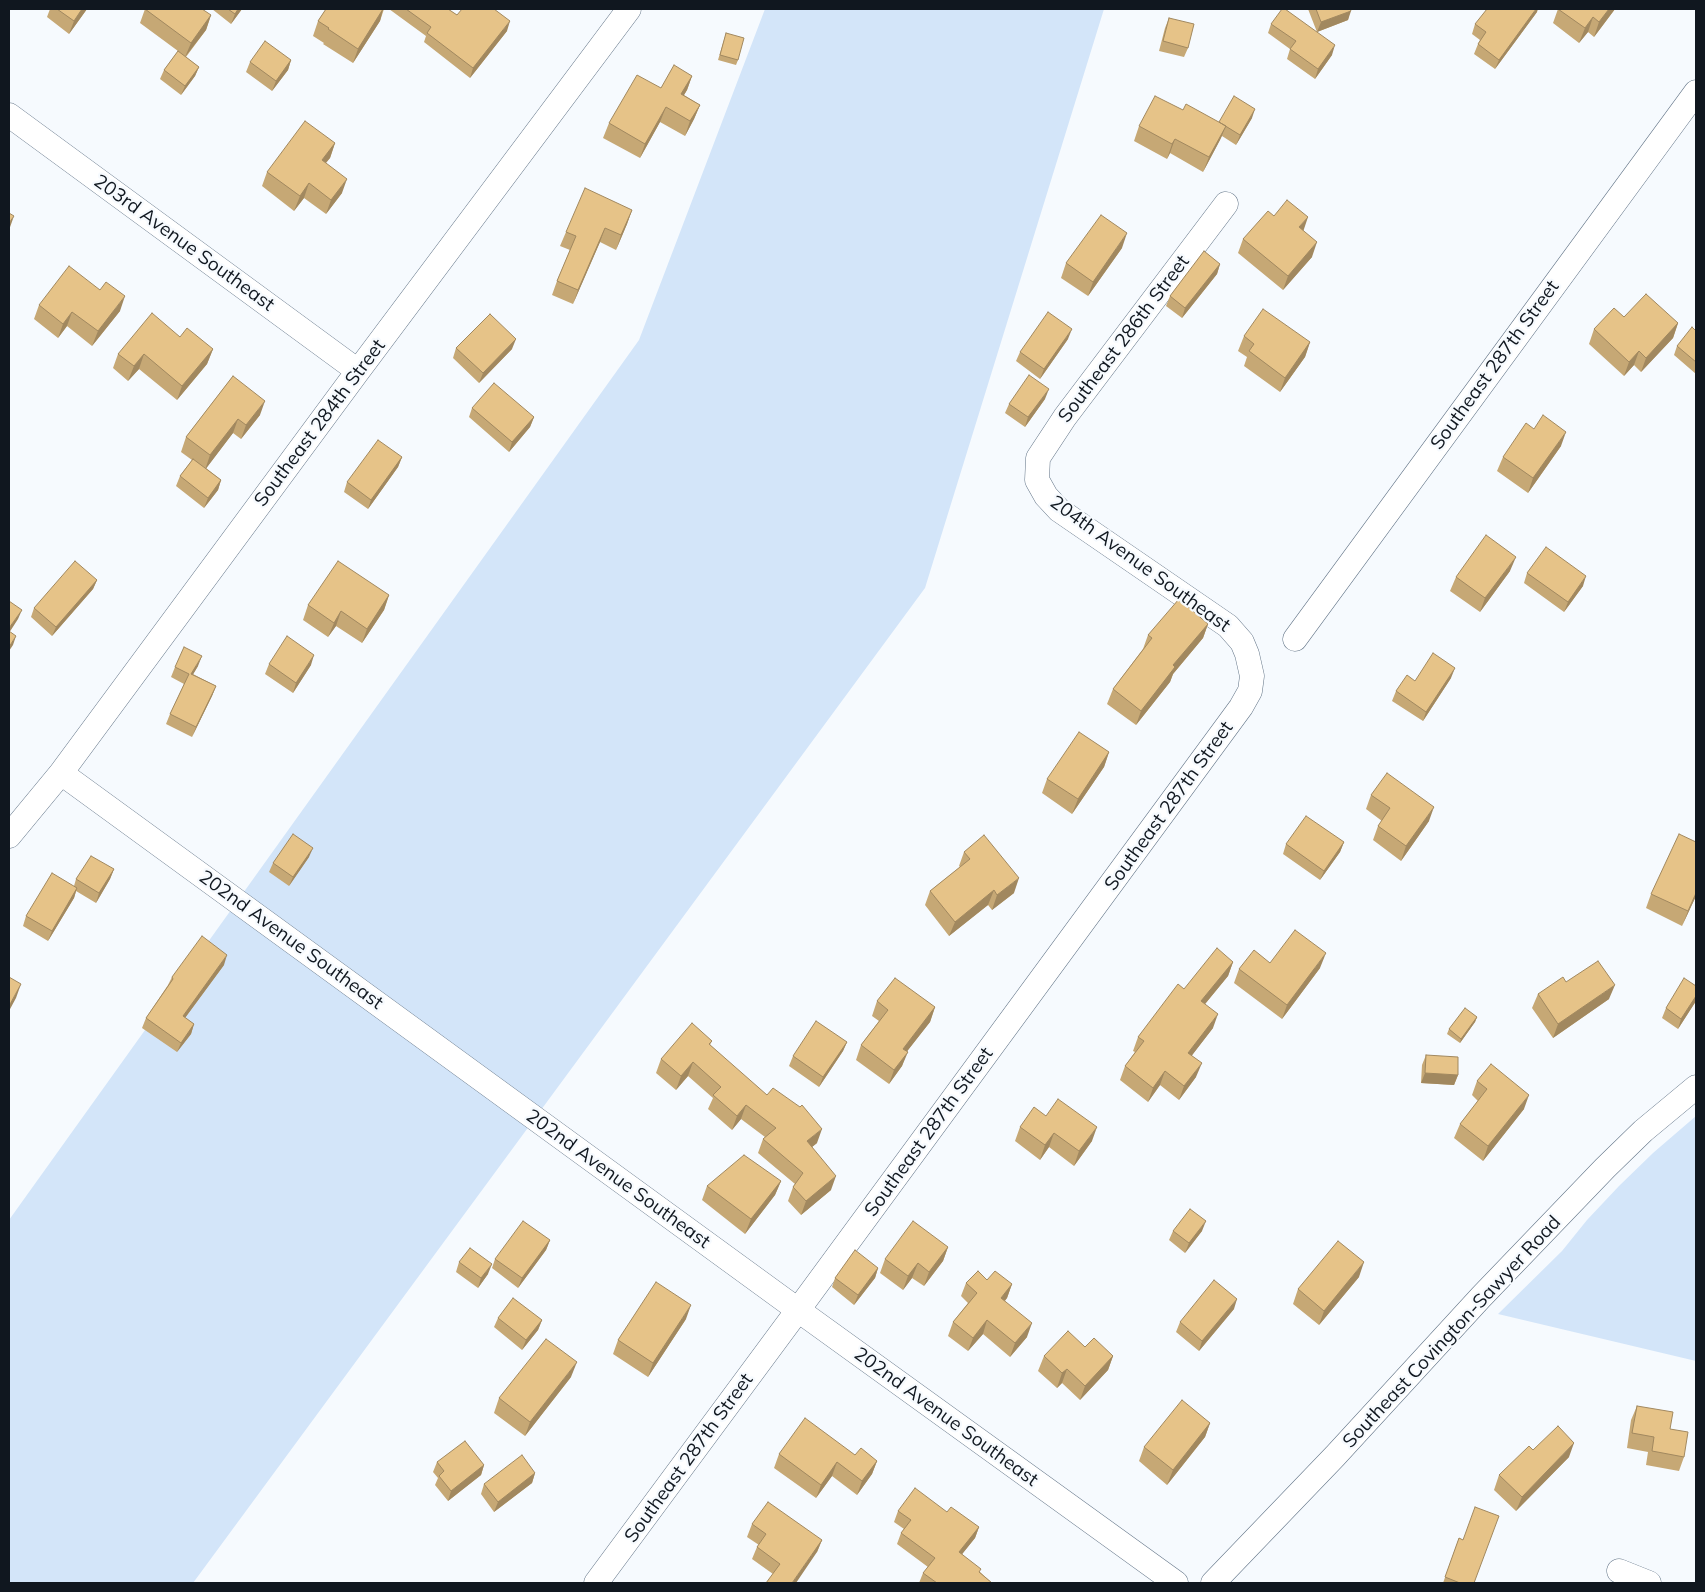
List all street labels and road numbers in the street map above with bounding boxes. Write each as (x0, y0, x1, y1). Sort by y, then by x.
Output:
street label: 203rd Avenue Southeast (89, 170, 279, 316)
street label: Southeast 286th Street (1054, 251, 1194, 427)
street label: Southeast 287th Street (1426, 276, 1564, 454)
street label: Southeast 284th Street (250, 335, 390, 511)
street label: 204th Avenue Southeast (1045, 491, 1235, 637)
street label: Southeast 287th Street (1100, 717, 1238, 895)
street label: 202nd Avenue Southeast (195, 866, 387, 1014)
street label: Southeast 287th Street (860, 1043, 998, 1221)
street label: 202nd Avenue Southeast (522, 1105, 714, 1253)
street label: Southeast Covington-Sawyer Road (1338, 1211, 1566, 1453)
street label: 202nd Avenue Southeast (850, 1343, 1042, 1491)
street label: Southeast 287th Street (620, 1369, 758, 1547)

